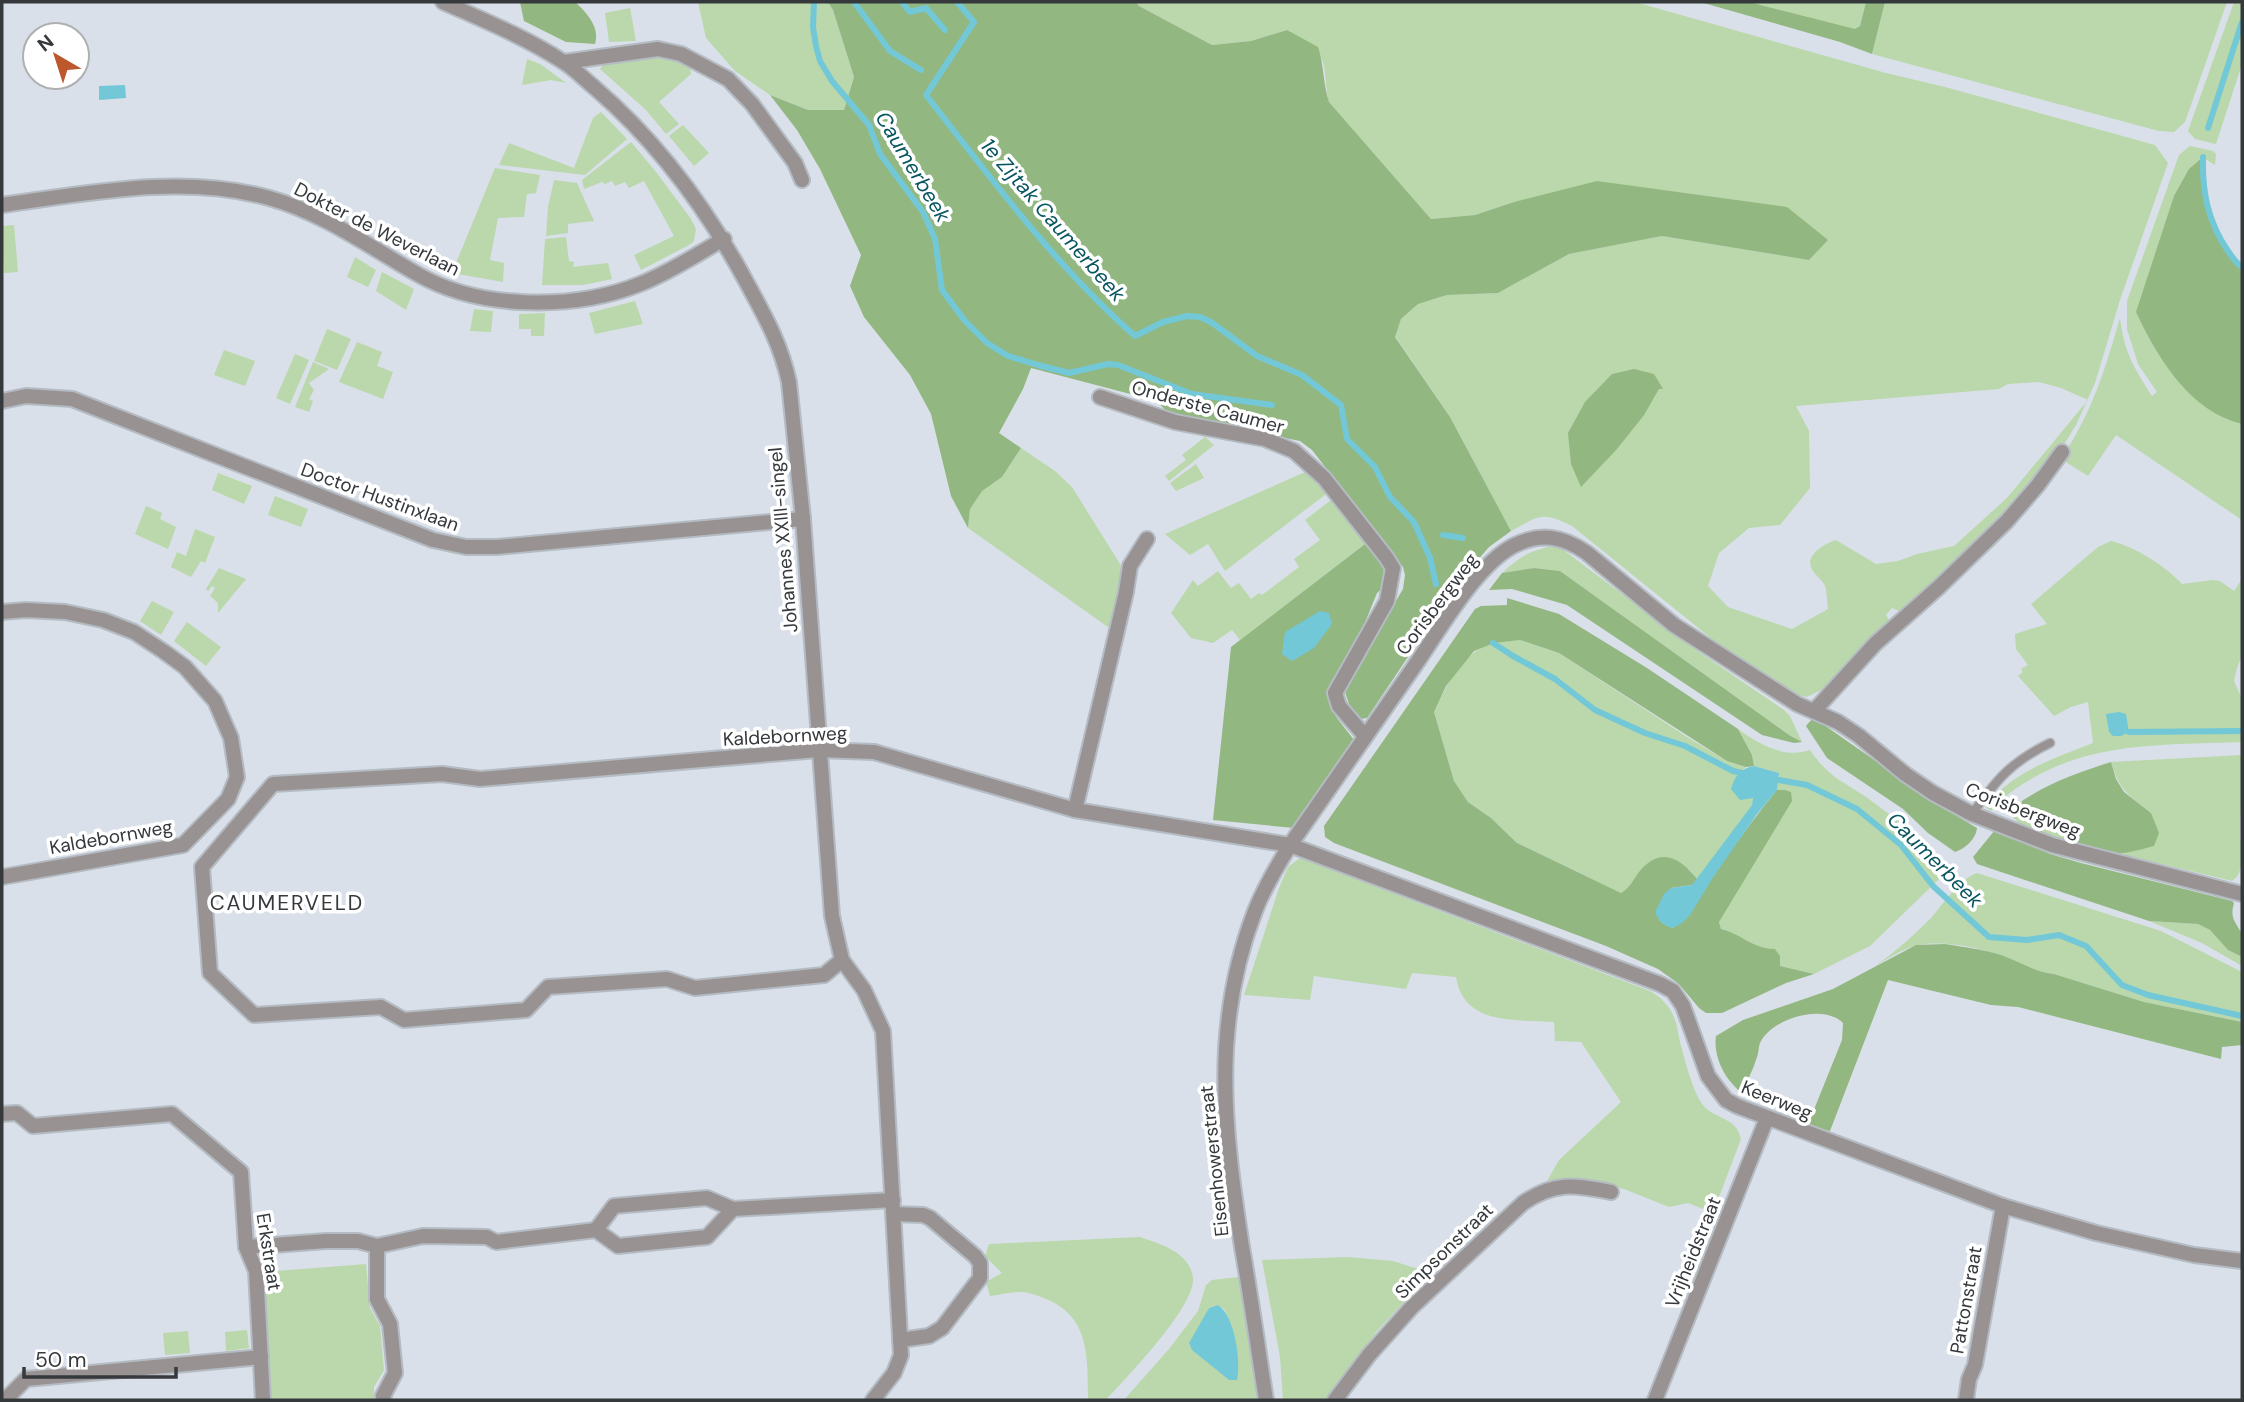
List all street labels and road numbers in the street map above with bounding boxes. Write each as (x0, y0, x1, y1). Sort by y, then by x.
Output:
street label: Dokter de Weverlaan (290, 176, 464, 282)
street label: Onderste Caumer (1129, 375, 1287, 439)
street label: Johannes XXIII-singel (762, 446, 804, 634)
street label: Doctor Hustinxlaan (297, 457, 463, 537)
street label: Corisbergweg (1390, 548, 1484, 660)
street label: Kaldebornweg (722, 720, 848, 752)
street label: Corisbergweg (1962, 777, 2085, 844)
street label: Kaldebornweg (48, 814, 175, 860)
street label: Keerweg (1738, 1074, 1817, 1126)
street label: Eisenhowerstraat (1194, 1084, 1234, 1238)
street label: Vrijheidstraat (1659, 1193, 1727, 1311)
street label: Simpsonstraat (1389, 1198, 1499, 1304)
street label: Erkstraat (251, 1211, 287, 1293)
street label: Pattonstraat (1944, 1244, 1988, 1356)

